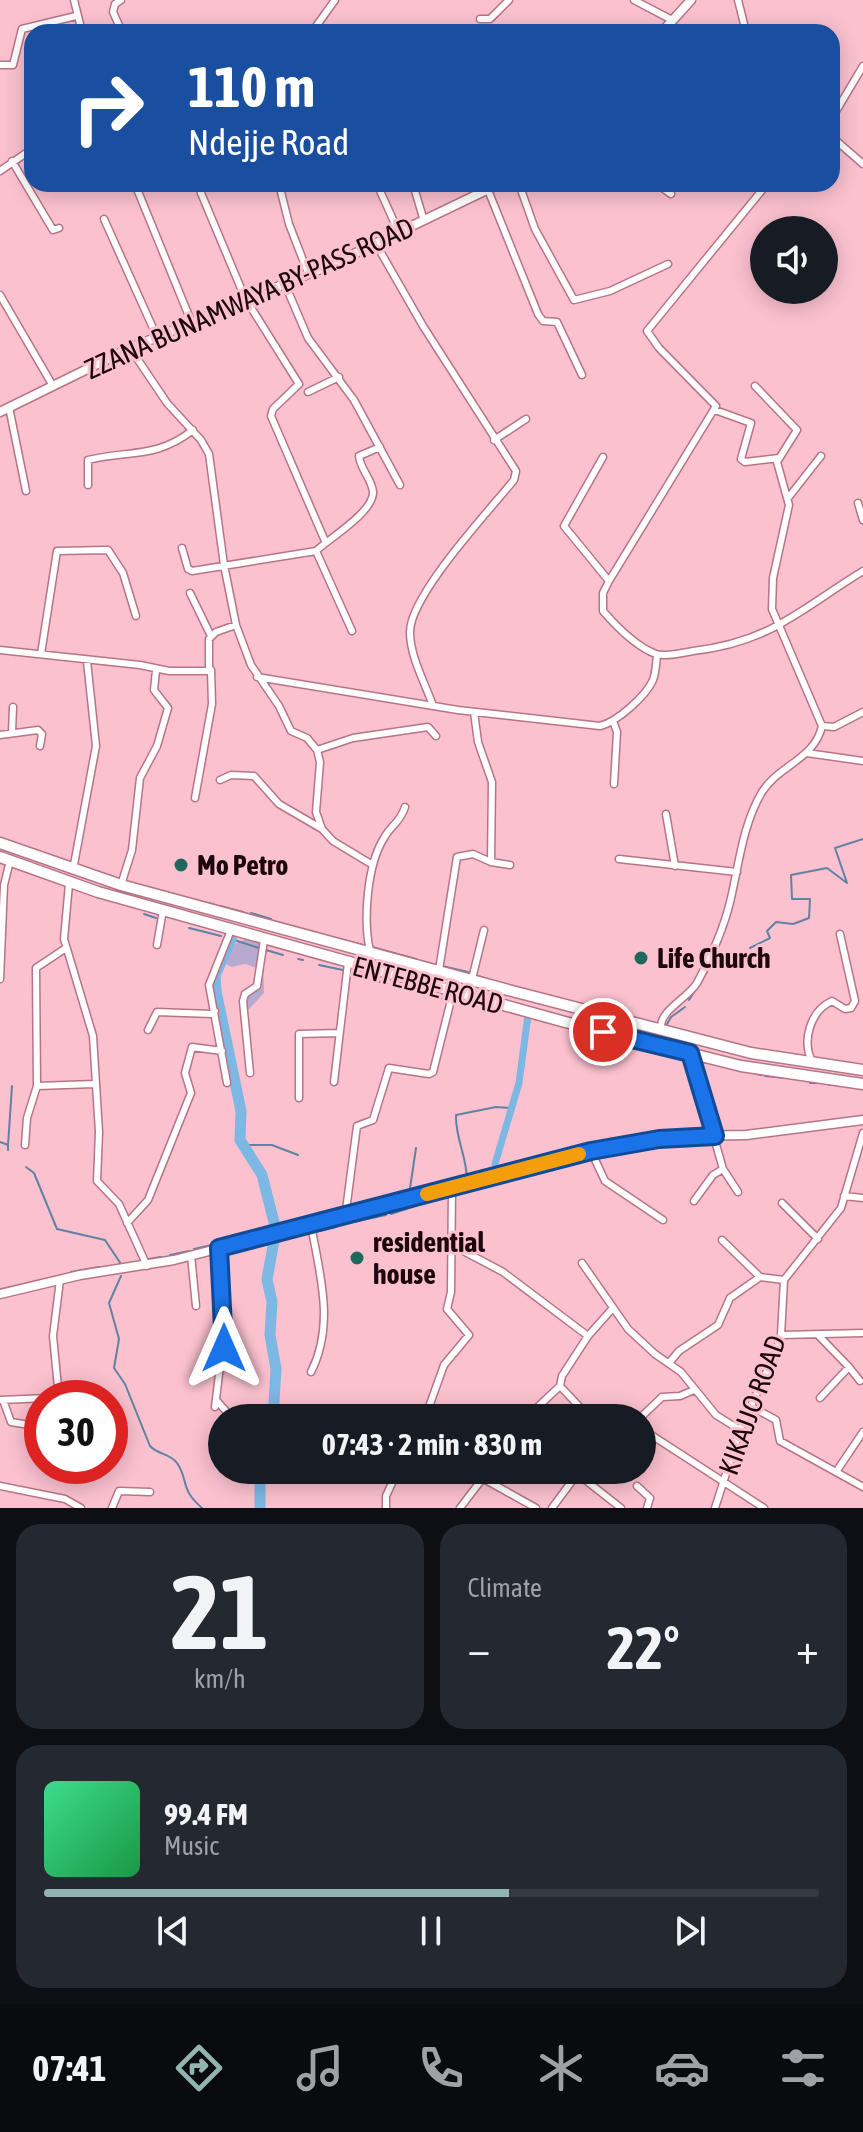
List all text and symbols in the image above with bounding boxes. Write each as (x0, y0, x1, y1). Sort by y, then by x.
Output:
text: 110 m (188, 55, 315, 119)
icon: right (56, 56, 160, 160)
text: Ndejje Road (188, 121, 349, 163)
street label: ZZANA BUNAMWAYA BY-PASS ROAD (80, 211, 418, 385)
map controls (750, 216, 838, 304)
button: sound (750, 216, 838, 304)
place label: Mo Petro (197, 849, 288, 881)
marker: Mo Petro (172, 856, 190, 874)
place label: Life Church (657, 942, 770, 974)
marker: Life Church (632, 949, 650, 967)
street label: ENTEBBE ROAD (349, 950, 507, 1020)
pin (569, 998, 637, 1066)
icon: arrive (581, 1010, 625, 1054)
place label: residential house (373, 1226, 485, 1290)
marker: residential house (348, 1249, 366, 1267)
position arrow (182, 1306, 266, 1390)
street label: KIKAJJO ROAD (712, 1331, 792, 1479)
speed limit sign: 30 (24, 1380, 128, 1484)
text: 07:43 · 2 min · 830 m (322, 1427, 542, 1461)
text: 21 (171, 1552, 269, 1671)
text: Climate (468, 1573, 542, 1603)
text: 22° (607, 1613, 680, 1682)
text: − (468, 1623, 490, 1673)
text: + (796, 1623, 819, 1673)
text: km/h (194, 1664, 246, 1694)
text: 99.4 FM (164, 1797, 248, 1831)
text: Music (164, 1831, 219, 1861)
icon: previous (151, 1909, 195, 1953)
icon: pause (409, 1909, 453, 1953)
icon: next (668, 1909, 712, 1953)
icon: directions (171, 2040, 227, 2096)
icon: music (292, 2040, 348, 2096)
icon: phone (413, 2040, 469, 2096)
icon: climate (533, 2040, 589, 2096)
icon: car (654, 2040, 710, 2096)
icon: filters (775, 2040, 831, 2096)
text: 07:41 (32, 2047, 106, 2089)

